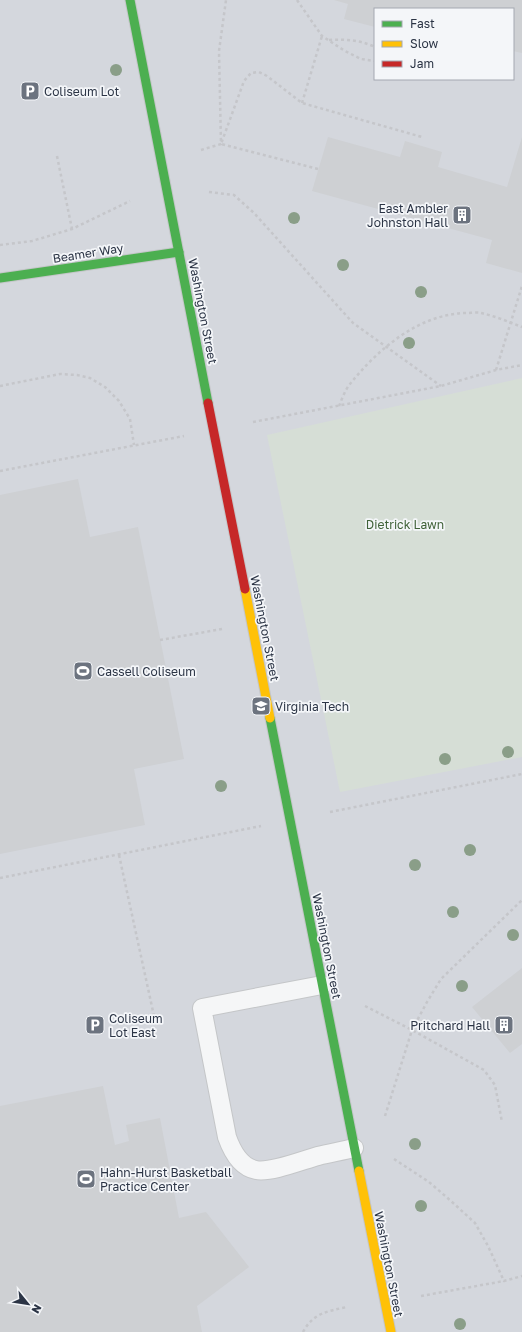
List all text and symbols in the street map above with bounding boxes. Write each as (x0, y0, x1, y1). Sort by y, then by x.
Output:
legend (374, 8, 514, 80)
text: Fast (410, 16, 435, 31)
text: Slow (410, 36, 438, 51)
text: Jam (410, 56, 434, 71)
parking icon: Coliseum Lot (19, 80, 41, 102)
place label: Coliseum Lot (44, 84, 120, 99)
place label: East Ambler Johnston Hall (367, 201, 448, 230)
building icon: East Ambler Johnston Hall (451, 204, 473, 226)
street label: Beamer Way (52, 240, 125, 266)
street label: Washington Street (185, 257, 221, 365)
park label: Dietrick Lawn (366, 517, 444, 532)
street label: Washington Street (247, 574, 283, 682)
sports icon: Cassell Coliseum (72, 660, 94, 682)
place label: Cassell Coliseum (97, 664, 196, 679)
school or university icon: Virginia Tech (250, 695, 272, 717)
place label: Virginia Tech (275, 699, 349, 714)
street label: Washington Street (309, 892, 345, 1000)
place label: Coliseum Lot East (109, 1011, 163, 1040)
parking icon: Coliseum Lot East (84, 1014, 106, 1036)
building icon: Pritchard Hall (493, 1014, 515, 1036)
place label: Pritchard Hall (410, 1018, 490, 1033)
place label: Hahn-Hurst Basketball Practice Center (100, 1165, 232, 1194)
sports icon: Hahn-Hurst Basketball Practice Center (75, 1168, 97, 1190)
street label: Washington Street (371, 1210, 407, 1318)
north arrow (8, 1284, 48, 1324)
text: N (29, 1302, 45, 1316)

